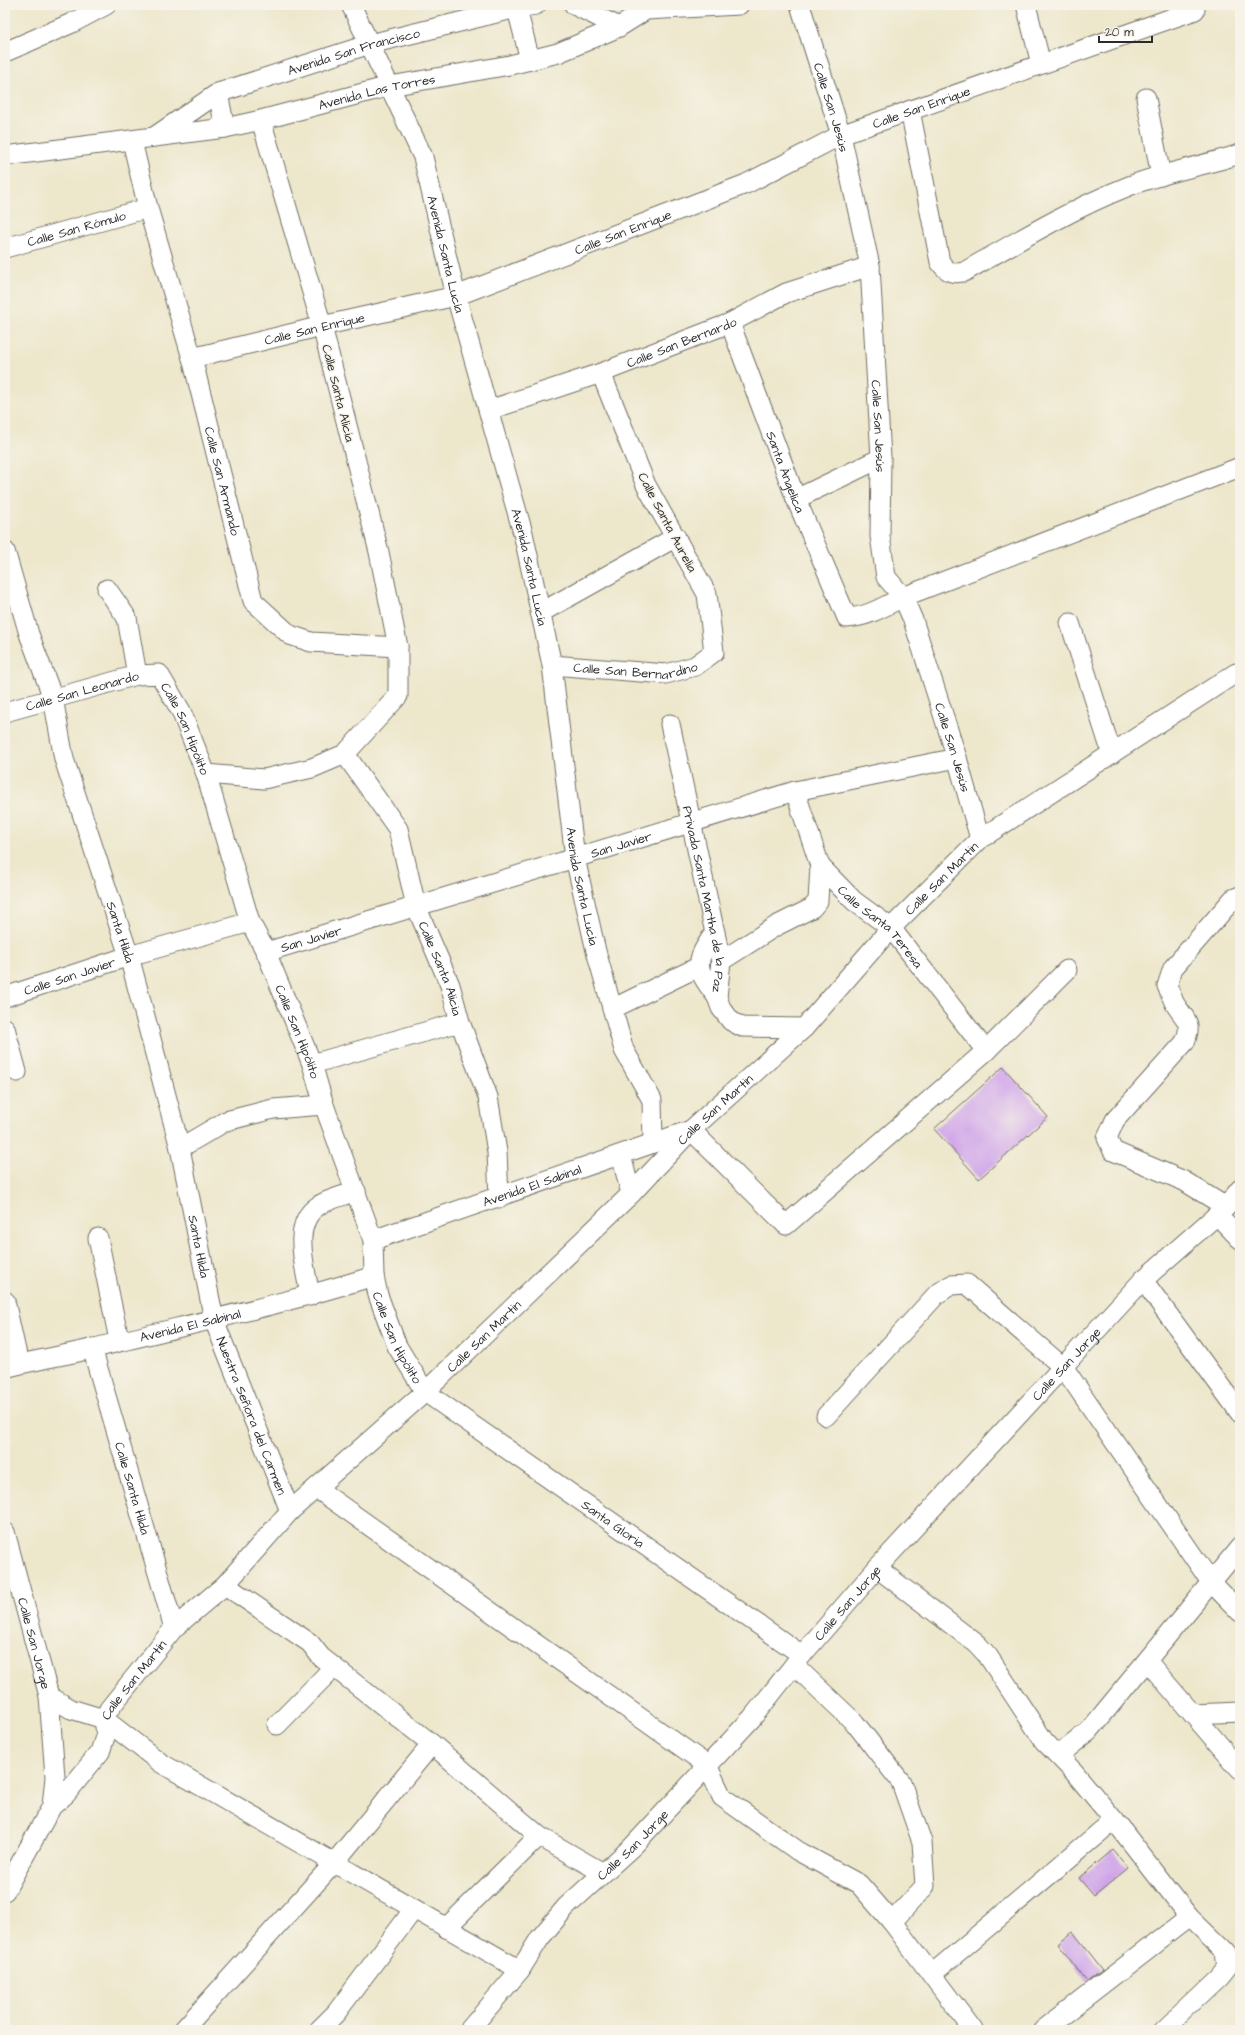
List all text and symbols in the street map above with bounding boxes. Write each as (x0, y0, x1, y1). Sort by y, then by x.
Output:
scale bar (1099, 18, 1152, 44)
street label: Avenida San Francisco (285, 24, 423, 80)
text: 20 m (1105, 24, 1134, 41)
street label: Calle San Jesús (809, 61, 853, 154)
street label: Avenida Las Torres (316, 70, 437, 115)
street label: Calle San Enrique (870, 82, 973, 133)
street label: Avenida Santa Lucía (422, 194, 468, 315)
street label: Calle San Rómulo (25, 206, 129, 251)
street label: Calle San Enrique (572, 206, 674, 259)
street label: Calle San Enrique (263, 309, 367, 350)
street label: Calle San Bernardo (624, 313, 741, 372)
street label: Calle Santa Alicia (317, 343, 359, 444)
street label: Calle San Jesús (867, 380, 889, 473)
street label: Calle San Armando (200, 425, 244, 538)
street label: Santa Ángelica (761, 429, 809, 516)
street label: Calle Santa Aurelia (633, 469, 701, 576)
street label: Avenida Santa Lucía (506, 506, 551, 628)
street label: Calle San Bernardino (573, 658, 700, 684)
street label: Calle San Leonardo (24, 667, 142, 716)
street label: Calle San Hipólito (156, 679, 214, 778)
street label: Calle San Jesús (930, 701, 974, 795)
street label: Privada Santa Martha de la Paz (678, 804, 729, 994)
street label: Avenida Santa Lucía (561, 826, 603, 948)
street label: San Javier (588, 827, 654, 863)
street label: Calle San Martin (901, 838, 983, 919)
street label: Calle Santa Teresa (833, 881, 927, 972)
street label: Santa Hilda (102, 899, 139, 965)
street label: Calle Santa Alicia (414, 919, 466, 1018)
street label: San Javier (278, 921, 344, 957)
street label: Calle San Javier (22, 953, 118, 1000)
street label: Calle San Hipólito (270, 982, 324, 1081)
street label: Calle San Martin (674, 1070, 758, 1149)
street label: Avenida El Sabinal (480, 1161, 584, 1211)
street label: Santa Hilda (183, 1213, 214, 1280)
street label: Calle San Hipólito (368, 1289, 426, 1388)
street label: Calle San Martin (443, 1296, 526, 1377)
street label: Avenida El Sabinal (138, 1305, 243, 1347)
street label: Calle San Jorge (1028, 1324, 1105, 1405)
street label: Nuestra Señora del Carmen (212, 1334, 291, 1498)
street label: Calle Santa Hilda (110, 1440, 154, 1537)
street label: Santa Gloria (578, 1496, 648, 1553)
street label: Calle San Jorge (810, 1562, 885, 1645)
street label: Calle San Jorge (13, 1596, 55, 1691)
street label: Calle San Martín (97, 1636, 171, 1723)
street label: Calle San Jorge (593, 1806, 673, 1885)

